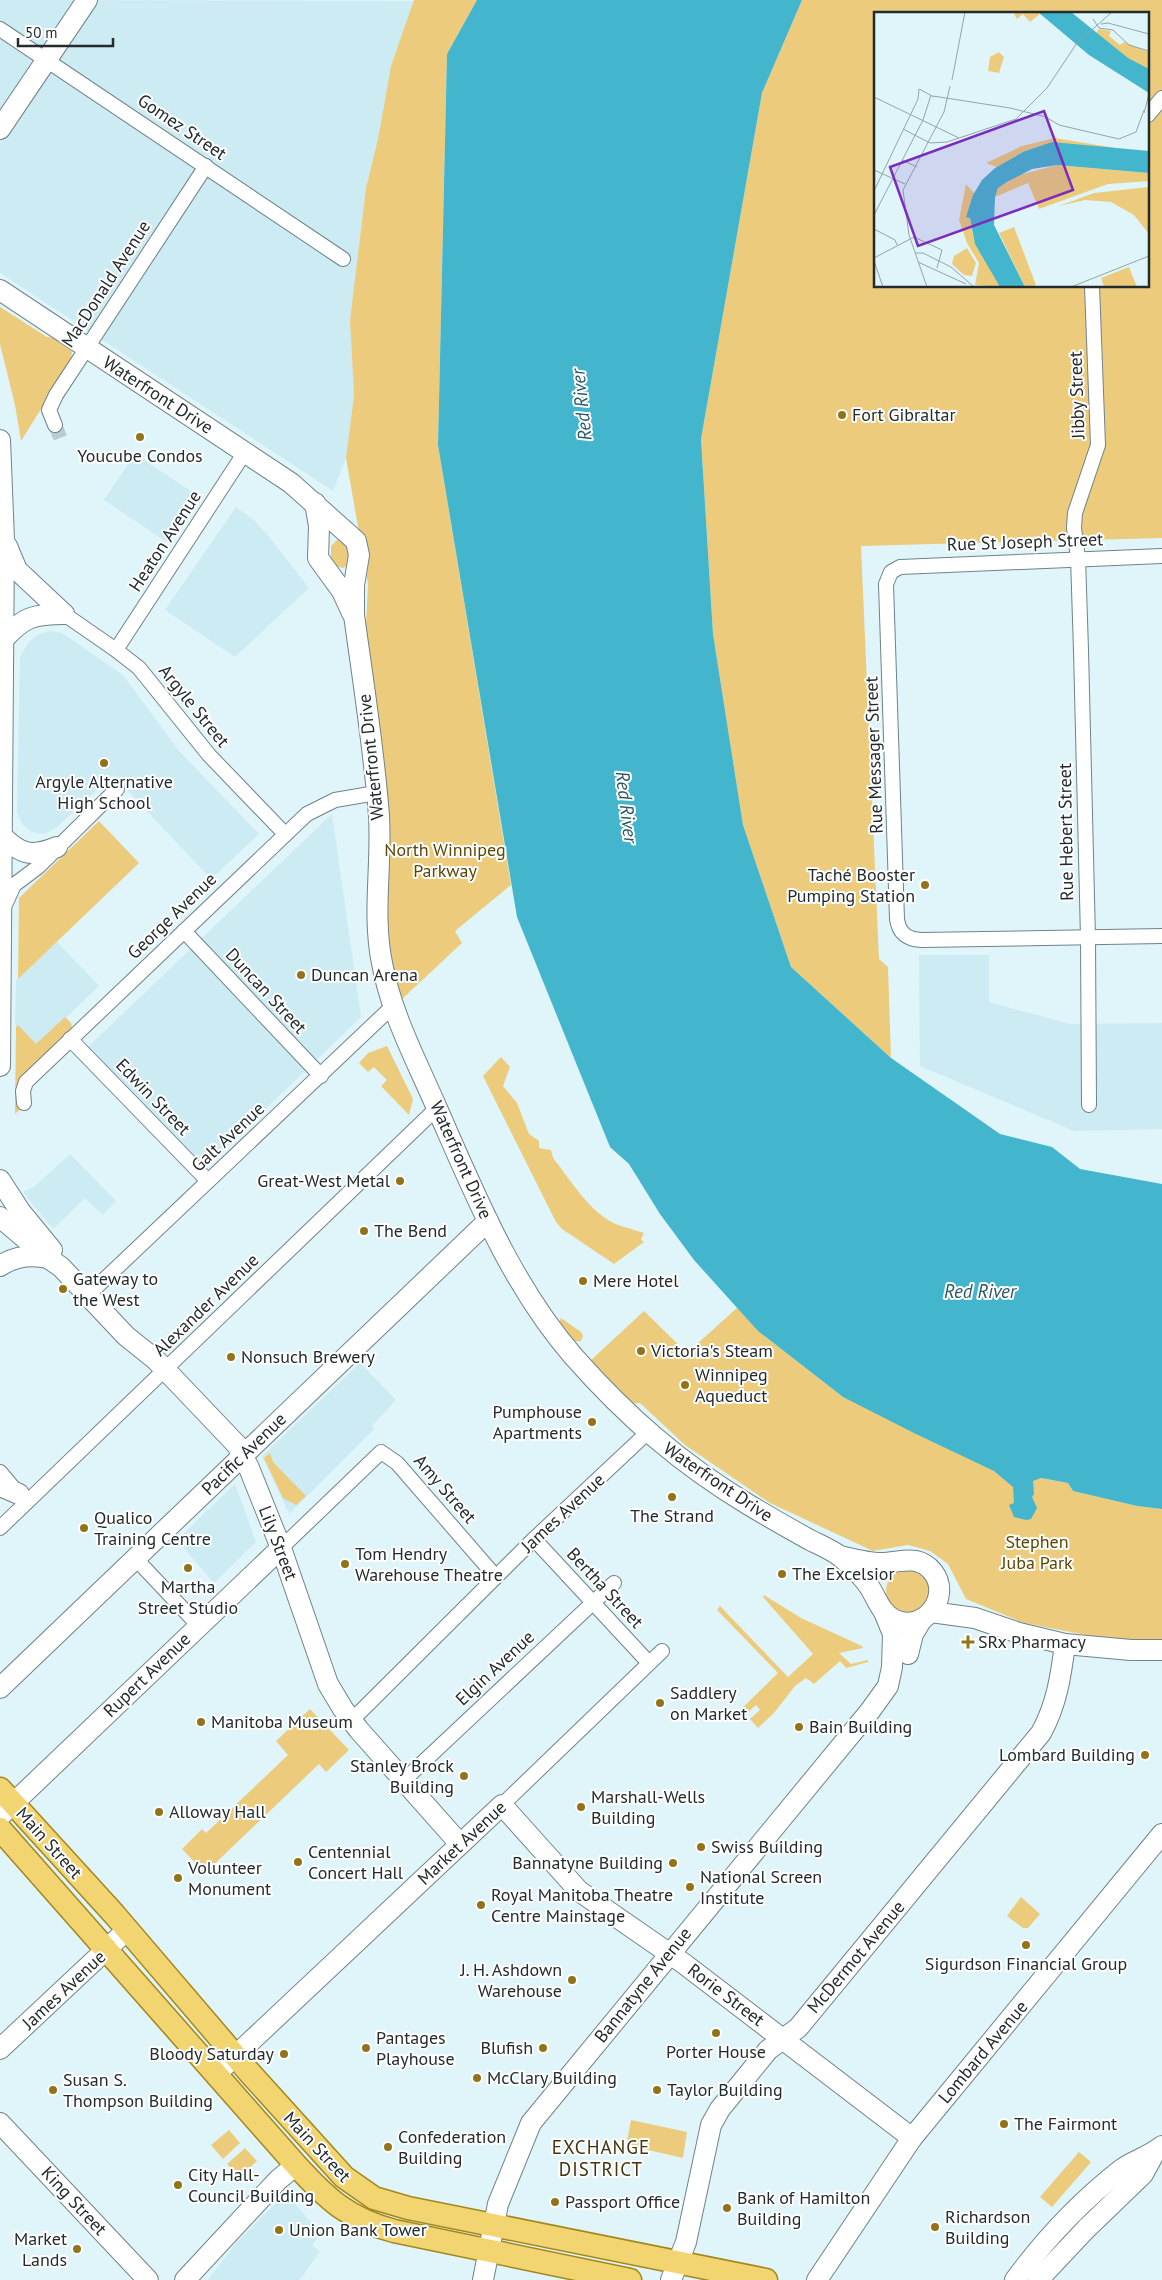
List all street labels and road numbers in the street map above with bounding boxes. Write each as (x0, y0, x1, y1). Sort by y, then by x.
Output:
street label: Gomez Street (133, 88, 231, 165)
street label: MacDonald Avenue (56, 216, 155, 352)
street label: Waterfront Drive (99, 350, 218, 439)
street label: Jibby Street (1063, 351, 1090, 440)
street label: Heaton Avenue (123, 486, 206, 596)
street label: Rue St Joseph Street (946, 527, 1104, 556)
street label: Argyle Street (154, 660, 235, 752)
street label: Rue Messager Street (859, 676, 888, 834)
street label: Waterfront Drive (352, 693, 389, 821)
street label: Rue Hebert Street (1053, 763, 1078, 901)
street label: George Avenue (122, 867, 221, 964)
street label: Duncan Street (221, 943, 312, 1038)
street label: Edwin Street (111, 1053, 196, 1140)
street label: Galt Avenue (186, 1097, 269, 1176)
street label: Waterfront Drive (425, 1097, 498, 1222)
street label: Alexander Avenue (148, 1248, 263, 1361)
street label: Pacific Avenue (196, 1407, 291, 1500)
street label: Waterfront Drive (659, 1437, 777, 1527)
street label: Amy Street (409, 1450, 482, 1528)
street label: James Avenue (515, 1468, 609, 1558)
street label: Lily Street (254, 1502, 303, 1583)
street label: Bertha Street (562, 1543, 649, 1633)
street label: Elgin Avenue (450, 1625, 539, 1710)
street label: Rupert Avenue (98, 1627, 195, 1722)
street label: Market Avenue (412, 1796, 511, 1890)
street label: Main Street (11, 1802, 88, 1883)
street label: McDermot Avenue (802, 1896, 909, 2018)
street label: Bannatyne Avenue (589, 1922, 696, 2047)
street label: James Avenue (16, 1945, 110, 2035)
street label: Rorie Street (683, 1958, 769, 2031)
street label: Lombard Avenue (933, 1995, 1032, 2108)
street label: Main Street (279, 2106, 356, 2187)
street label: King Street (37, 2161, 112, 2240)

